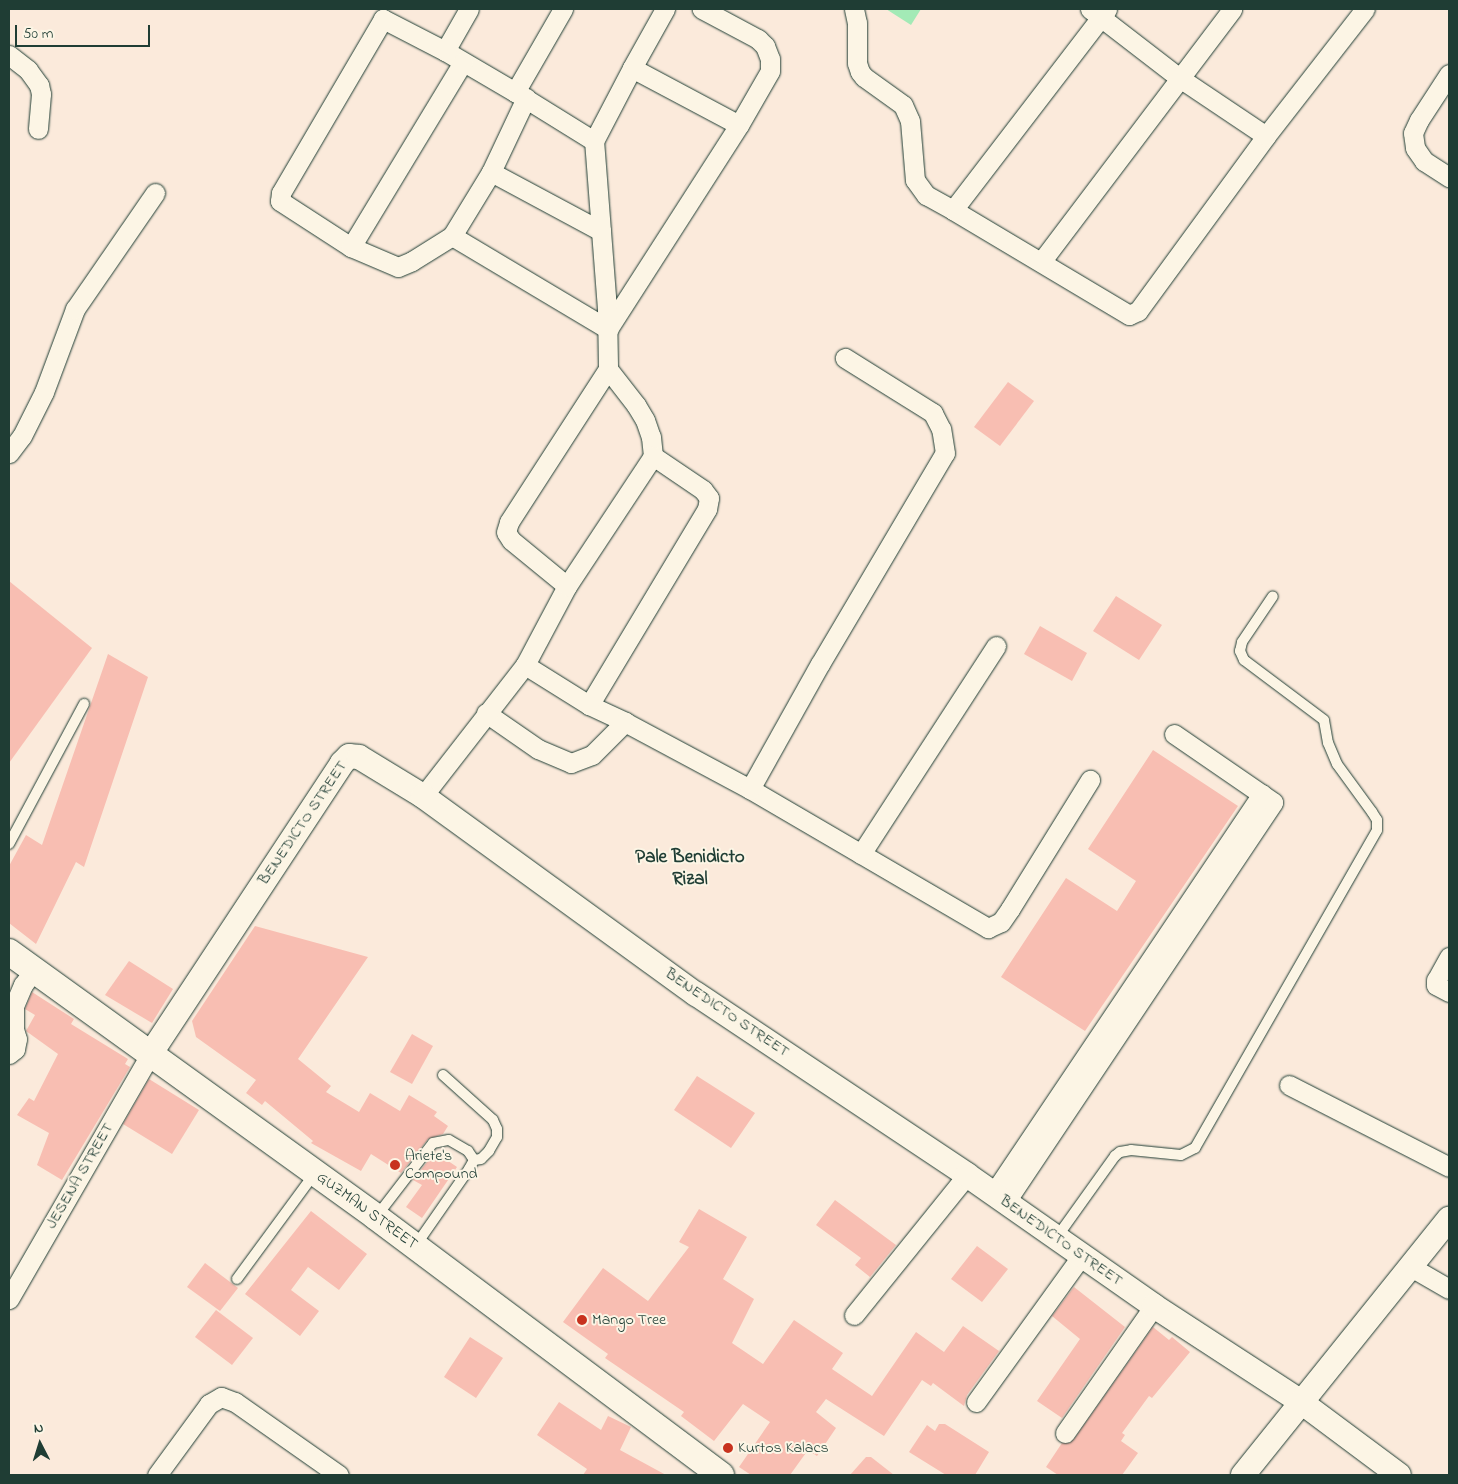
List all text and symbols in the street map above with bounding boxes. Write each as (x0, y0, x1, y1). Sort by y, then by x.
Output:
scale bar (18, 15, 152, 47)
text: 50 m (23, 23, 53, 45)
street label: BENEDICTO STREET (254, 757, 352, 889)
district label: Pale Benidicto Rizal (635, 847, 745, 891)
street label: BENEDICTO STREET (661, 964, 793, 1062)
street label: JESENA STREET (42, 1120, 118, 1232)
place label: Ariete's Compound (405, 1146, 478, 1184)
marker: Ariete's Compound (389, 1159, 401, 1171)
street label: GUZMAN STREET (313, 1168, 421, 1254)
street label: BENEDICTO STREET (996, 1191, 1126, 1291)
place label: Mango Tree (592, 1310, 666, 1330)
marker: Mango Tree (576, 1314, 588, 1326)
text: N (33, 1418, 44, 1439)
north arrow (15, 1419, 65, 1469)
place label: Kurtos Kalacs (738, 1438, 829, 1458)
marker: Kurtos Kalacs (722, 1442, 734, 1454)

